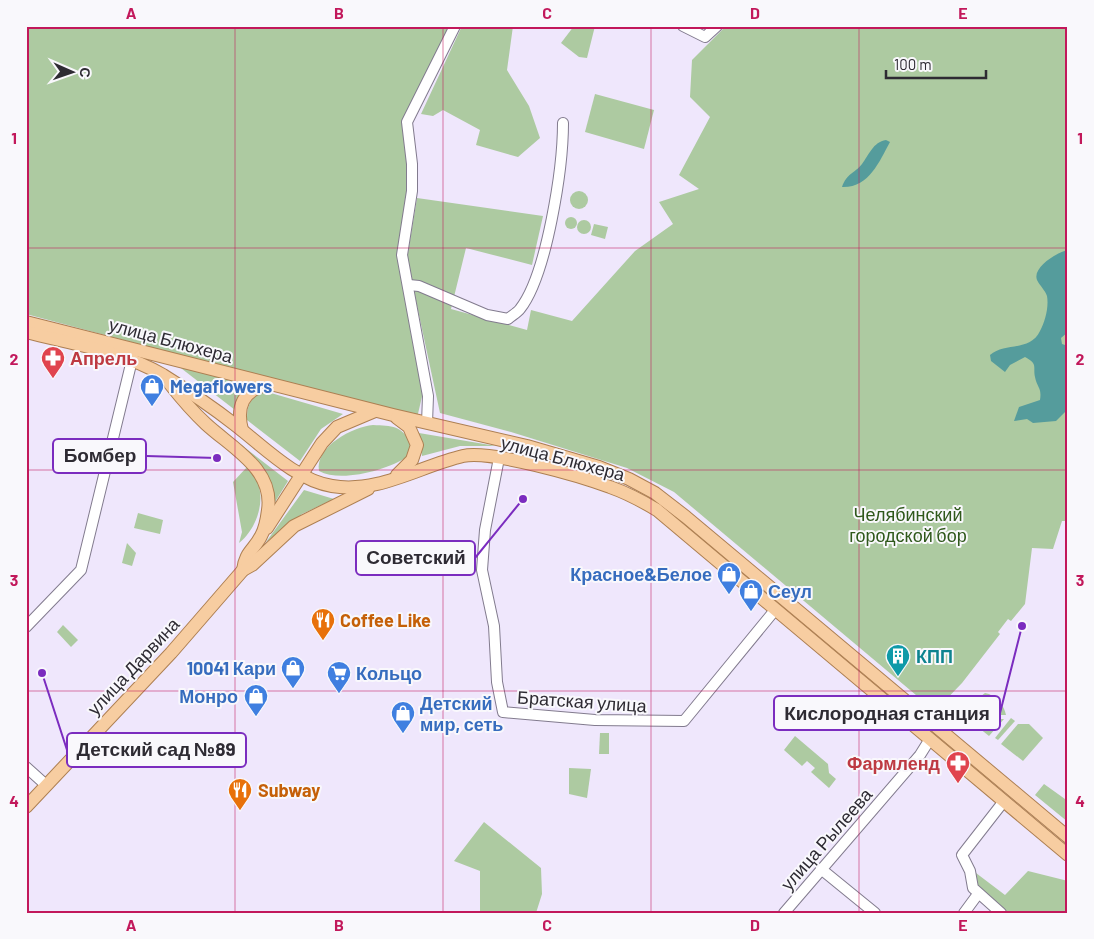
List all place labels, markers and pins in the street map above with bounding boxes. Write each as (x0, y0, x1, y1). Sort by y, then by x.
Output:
pharmacy icon: Апрель (40, 345, 66, 379)
place label: Апрель (70, 347, 137, 369)
shop icon: Megaflowers (139, 373, 165, 407)
place label: Megaflowers (170, 375, 272, 397)
callout: Бомбер (53, 439, 146, 473)
callout: Советский (356, 541, 475, 575)
shop icon: Красное&Белое (716, 561, 742, 595)
place label: Красное&Белое (570, 563, 712, 585)
shop icon: Сеул (738, 578, 764, 612)
place label: Сеул (768, 580, 812, 602)
restaurant icon: Coffee Like (310, 607, 336, 641)
place label: Coffee Like (340, 609, 431, 631)
building icon: КПП (885, 643, 911, 677)
place label: КПП (916, 645, 953, 667)
shop icon: 10041 Кари (280, 655, 306, 689)
place label: 10041 Кари (187, 657, 276, 679)
supermarket icon: Кольцо (326, 660, 352, 694)
place label: Кольцо (356, 662, 422, 684)
shop icon: Монро (243, 683, 269, 717)
place label: Монро (179, 685, 238, 707)
place label: Детский мир, сеть (420, 692, 503, 735)
callout: Кислородная станция (774, 696, 1000, 730)
shop icon: Детский мир, сеть (390, 700, 416, 734)
callout: Детский сад №89 (67, 733, 246, 767)
pharmacy icon: Фармленд (945, 750, 971, 784)
place label: Фармленд (847, 752, 941, 774)
restaurant icon: Subway (227, 777, 253, 811)
place label: Subway (258, 779, 320, 801)

